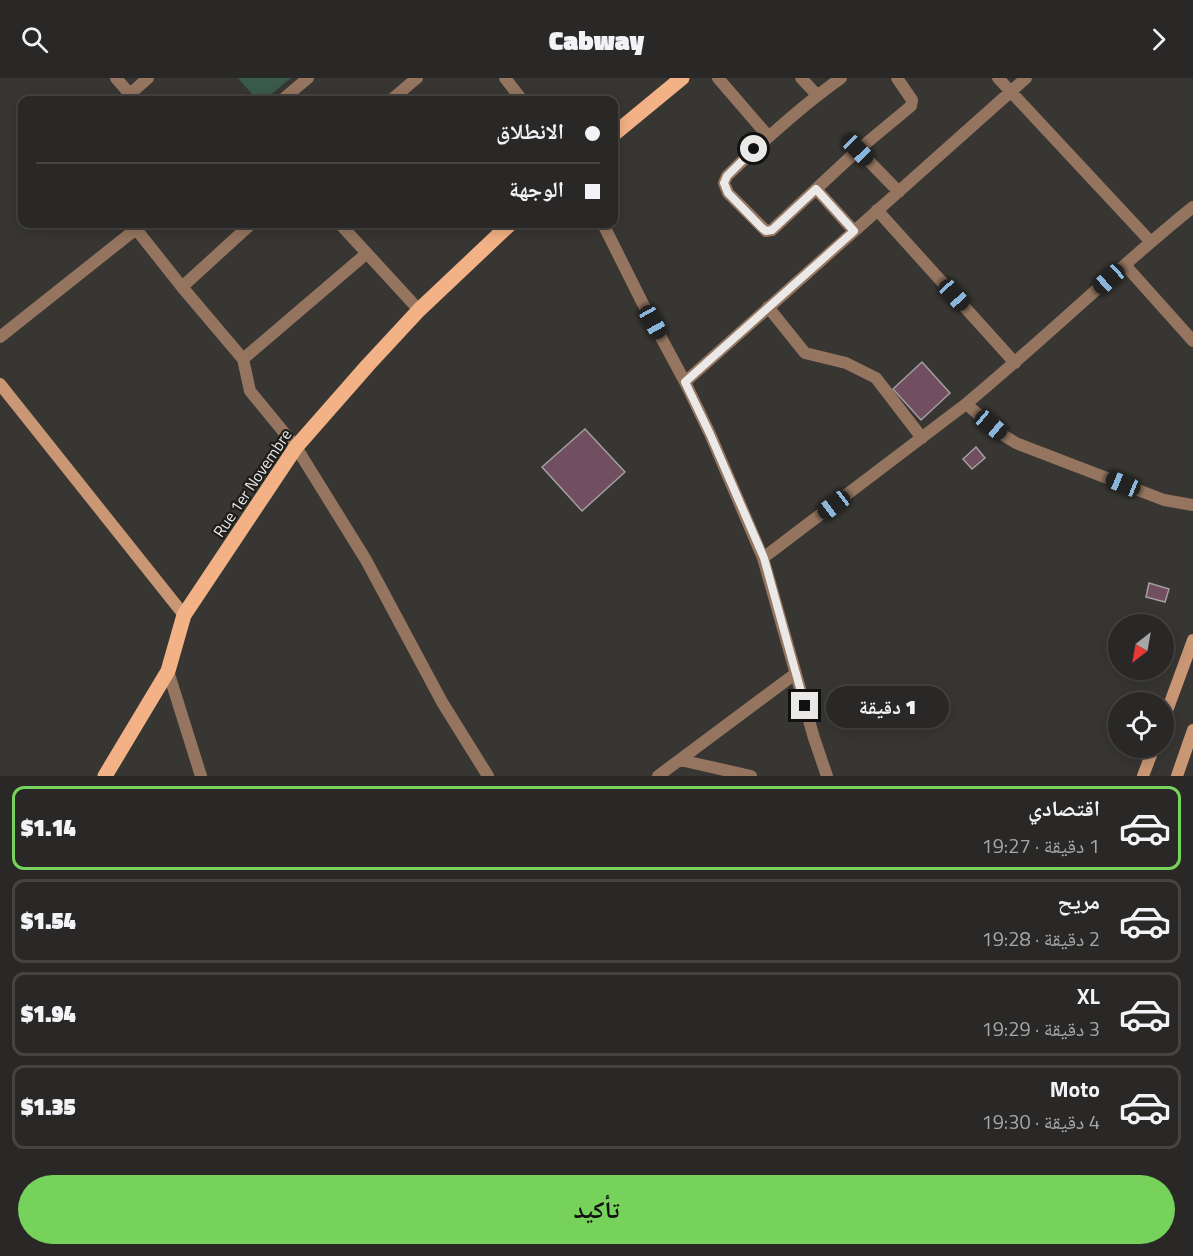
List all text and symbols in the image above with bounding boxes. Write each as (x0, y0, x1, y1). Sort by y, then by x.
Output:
text: Cabway (549, 19, 644, 60)
icon: search (18, 23, 51, 56)
icon: forward (1142, 23, 1175, 56)
text: الانطلاق (496, 114, 564, 148)
car (839, 131, 877, 169)
route start (740, 135, 767, 162)
text: الوجهة (509, 172, 564, 206)
car (1090, 260, 1128, 298)
car (935, 276, 973, 314)
car (636, 302, 670, 342)
car (971, 407, 1011, 443)
street label: Rue 1er Novembre (207, 424, 297, 542)
car (1103, 469, 1143, 499)
car (814, 487, 854, 523)
north arrow (1108, 614, 1174, 680)
map controls (1108, 614, 1174, 758)
callout: 1 دقيقة (826, 685, 949, 727)
text: 1 دقيقة (859, 691, 916, 722)
route end (791, 692, 818, 719)
button: locate (1108, 692, 1174, 758)
text: اقتصادي (1028, 791, 1100, 825)
icon: car (1118, 801, 1172, 855)
text: $1.14 (21, 811, 76, 845)
text: 1 دقيقة · 19:27 (981, 830, 1100, 861)
text: مريح (1057, 884, 1100, 918)
icon: car (1118, 894, 1172, 948)
text: $1.54 (21, 904, 76, 938)
text: 2 دقيقة · 19:28 (981, 923, 1100, 954)
text: XL (1077, 979, 1100, 1013)
icon: car (1118, 987, 1172, 1041)
text: $1.94 (21, 997, 76, 1031)
text: 3 دقيقة · 19:29 (981, 1013, 1100, 1044)
text: Moto (1050, 1072, 1100, 1106)
icon: car (1118, 1080, 1172, 1134)
text: $1.35 (21, 1090, 76, 1124)
text: 4 دقيقة · 19:30 (981, 1106, 1100, 1137)
button: تأكيد (18, 1175, 1175, 1244)

